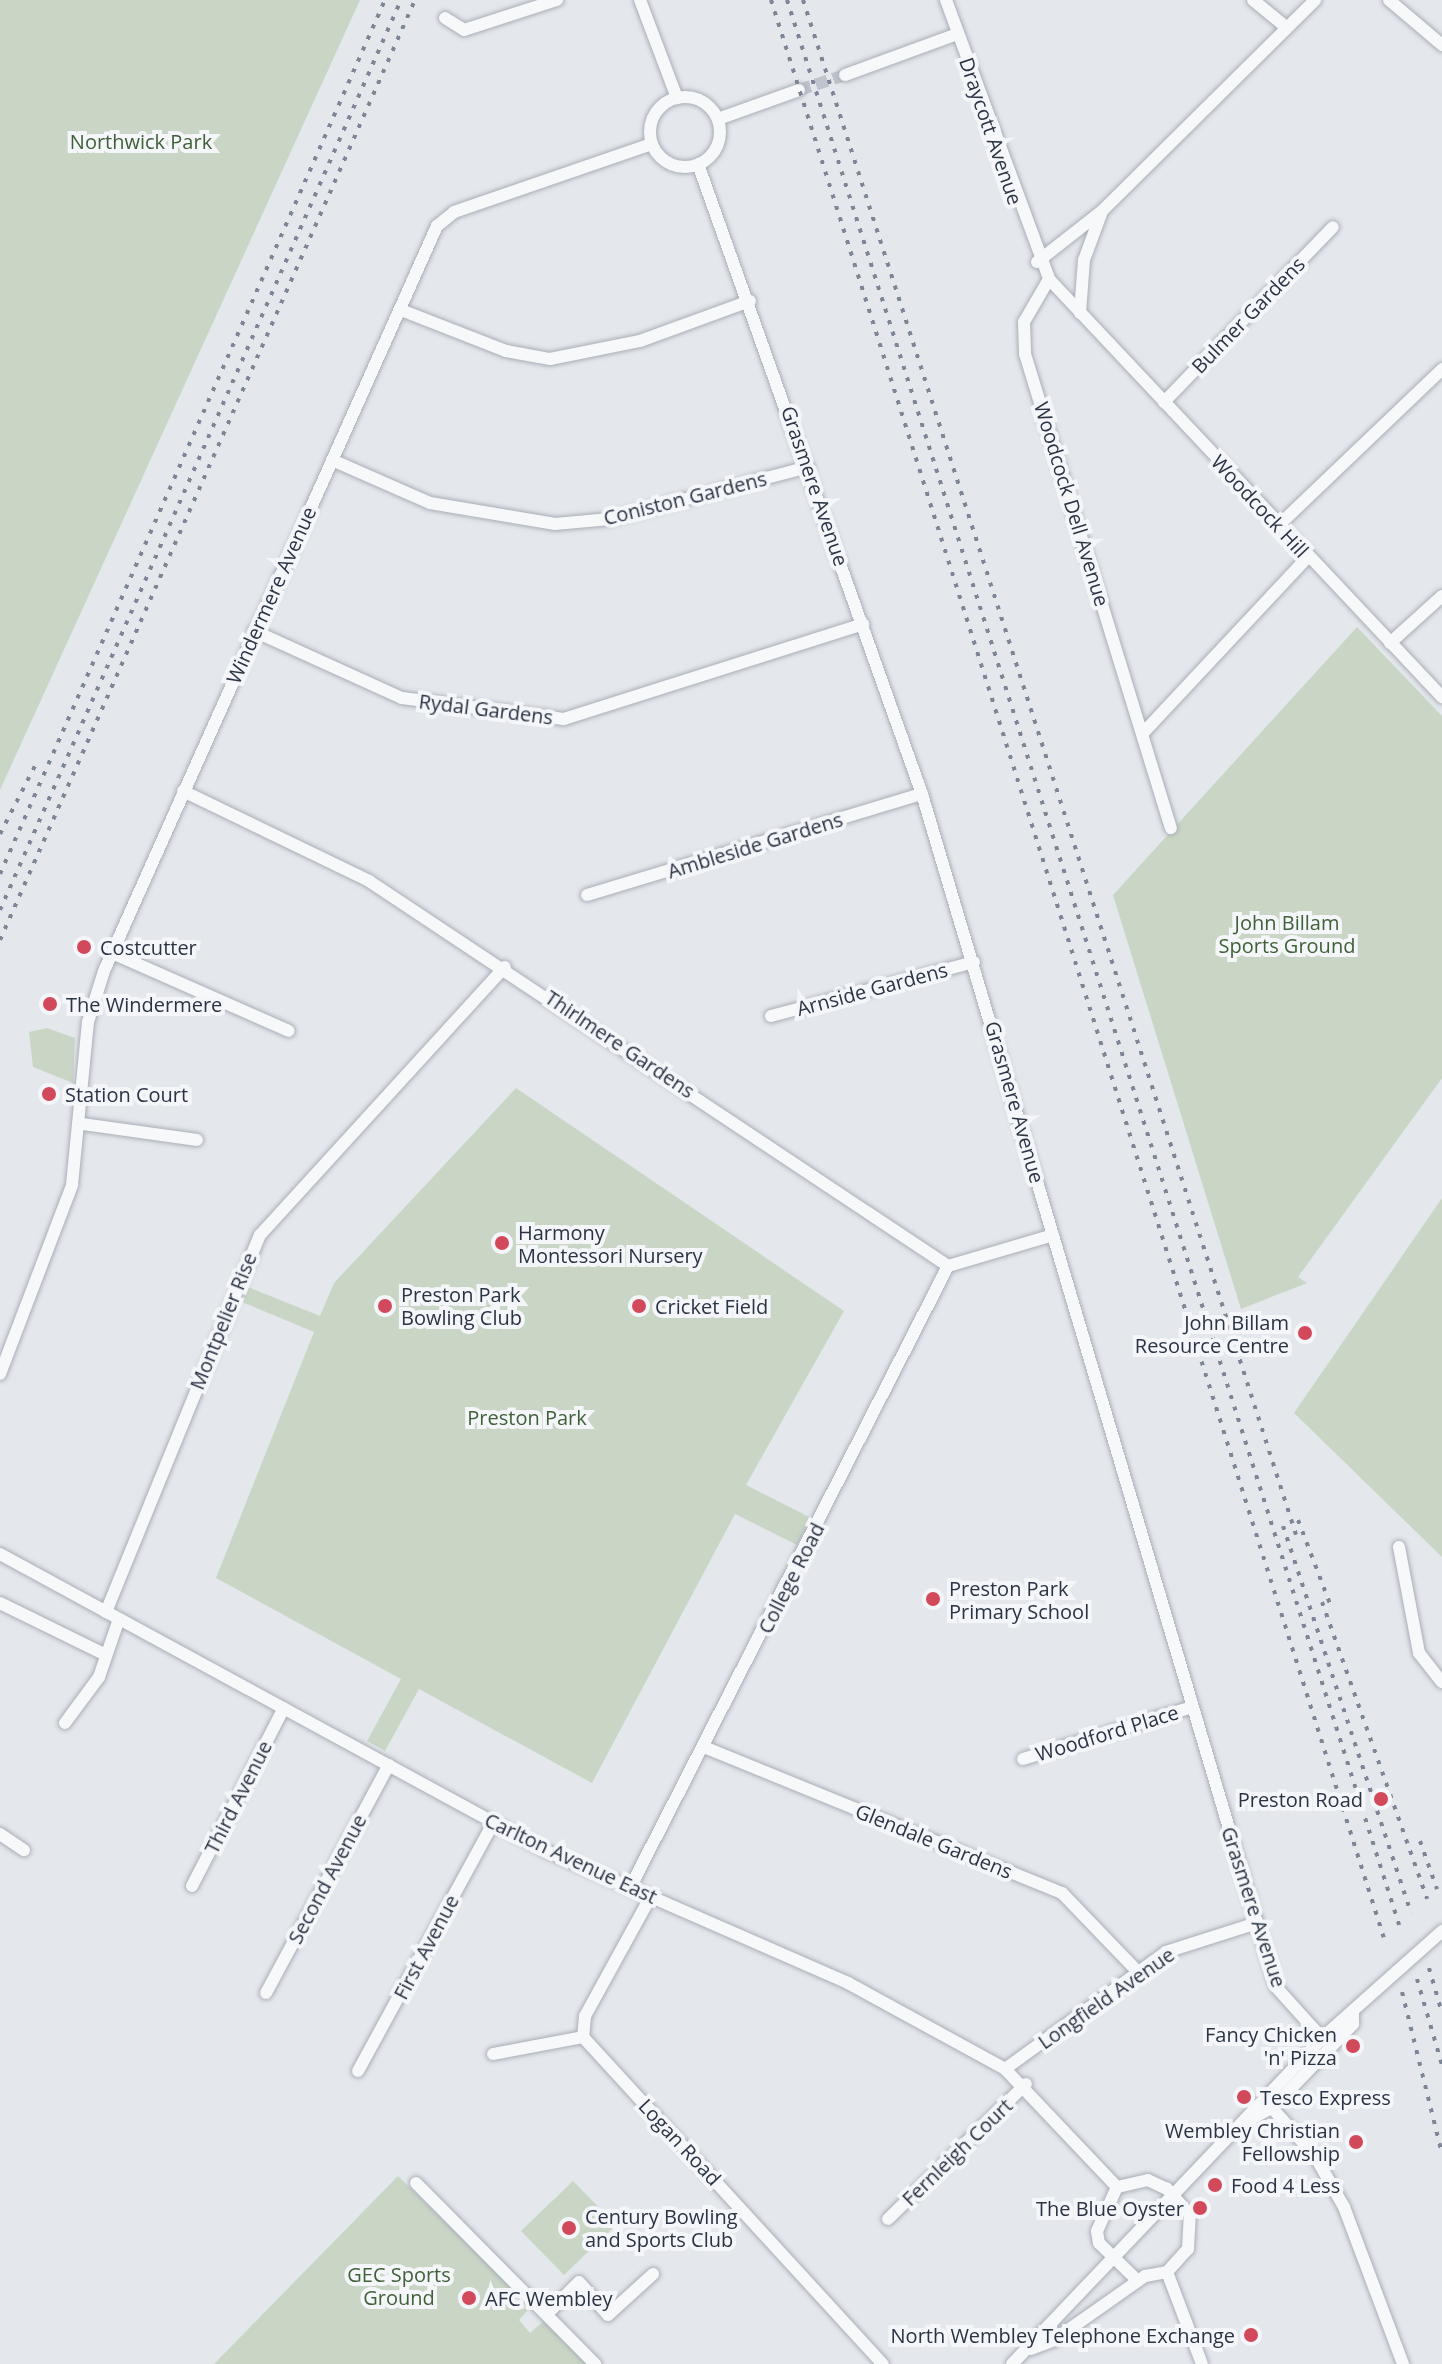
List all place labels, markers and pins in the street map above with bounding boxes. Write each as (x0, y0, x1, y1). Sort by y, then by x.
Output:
place label: Costcutter (100, 935, 197, 959)
marker: Costcutter (75, 938, 93, 956)
place label: The Windermere (66, 992, 222, 1016)
marker: The Windermere (41, 995, 59, 1013)
place label: Station Court (65, 1082, 188, 1106)
marker: Station Court (40, 1085, 58, 1103)
place label: Harmony Montessori Nursery (518, 1220, 703, 1267)
marker: Harmony Montessori Nursery (493, 1234, 511, 1252)
place label: Preston Park Bowling Club (401, 1282, 522, 1329)
place label: Cricket Field (655, 1294, 768, 1318)
marker: Preston Park Bowling Club (376, 1297, 394, 1315)
marker: Cricket Field (630, 1297, 648, 1315)
place label: John Billam Resource Centre (1135, 1310, 1289, 1357)
marker: John Billam Resource Centre (1296, 1324, 1314, 1342)
place label: Preston Park Primary School (949, 1576, 1089, 1623)
marker: Preston Park Primary School (924, 1590, 942, 1608)
place label: Preston Road (1238, 1787, 1363, 1811)
marker: Preston Road (1370, 1788, 1392, 1810)
place label: Fancy Chicken 'n' Pizza (1205, 2022, 1337, 2069)
marker: Fancy Chicken 'n' Pizza (1344, 2037, 1362, 2055)
place label: Tesco Express (1260, 2085, 1391, 2109)
marker: Tesco Express (1235, 2088, 1253, 2106)
place label: Wembley Christian Fellowship (1165, 2118, 1340, 2165)
marker: Wembley Christian Fellowship (1347, 2133, 1365, 2151)
place label: Food 4 Less (1231, 2173, 1340, 2197)
marker: Food 4 Less (1206, 2176, 1224, 2194)
place label: The Blue Oyster (1036, 2196, 1184, 2220)
marker: The Blue Oyster (1191, 2199, 1209, 2217)
place label: Century Bowling and Sports Club (585, 2204, 738, 2251)
marker: Century Bowling and Sports Club (560, 2219, 578, 2237)
place label: AFC Wembley (485, 2286, 613, 2310)
marker: AFC Wembley (460, 2289, 478, 2307)
place label: North Wembley Telephone Exchange (891, 2323, 1235, 2347)
marker: North Wembley Telephone Exchange (1242, 2326, 1260, 2344)

